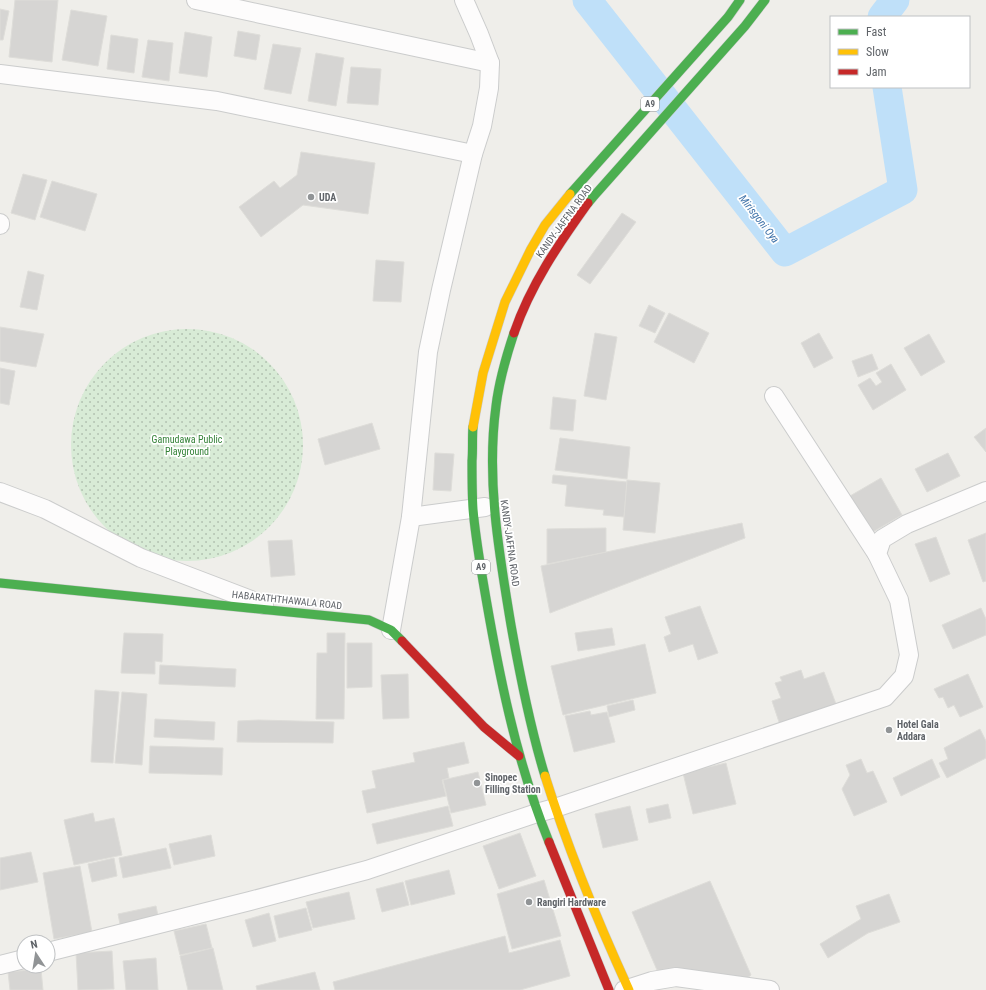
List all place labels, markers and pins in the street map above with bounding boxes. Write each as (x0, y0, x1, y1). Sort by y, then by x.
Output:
marker: UDA (306, 192, 316, 202)
place label: UDA (319, 192, 336, 203)
place label: Hotel Gala Addara (897, 719, 939, 742)
marker: Hotel Gala Addara (884, 725, 894, 735)
place label: Sinopec Filling Station (485, 772, 541, 795)
marker: Sinopec Filling Station (472, 778, 482, 788)
marker: Rangiri Hardware (524, 897, 534, 907)
place label: Rangiri Hardware (537, 897, 606, 908)

